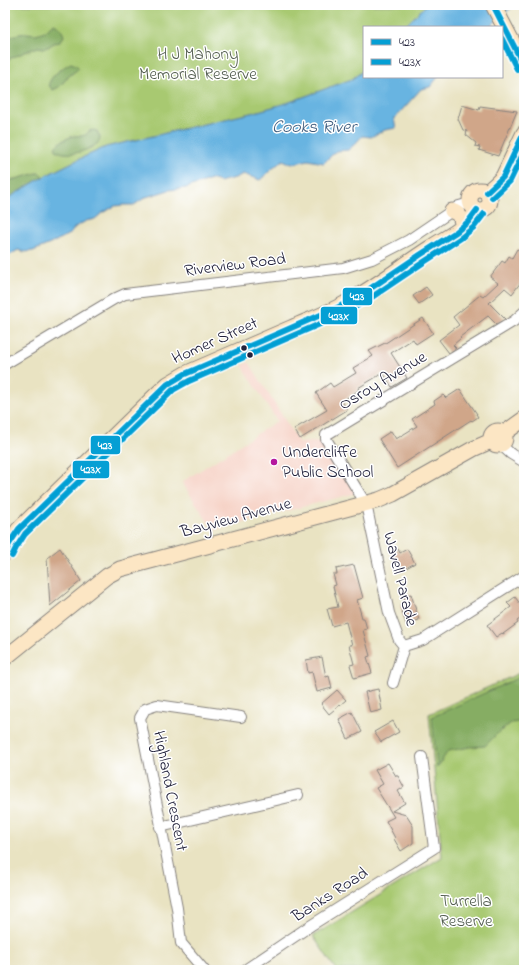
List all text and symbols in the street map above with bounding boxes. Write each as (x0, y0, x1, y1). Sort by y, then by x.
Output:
legend (363, 26, 503, 78)
text: 423 (399, 34, 415, 52)
park label: H J Mahony Memorial Reserve (139, 42, 257, 87)
text: 423X (399, 54, 422, 72)
water label: Cooks River (272, 115, 358, 141)
street label: Riverview Road (183, 246, 288, 284)
line badge: 423 (342, 287, 373, 306)
text: 423 (349, 289, 365, 305)
line badge: 423X (320, 306, 358, 325)
text: 423X (328, 309, 350, 325)
street label: Homer Street (168, 311, 262, 371)
unlabelled marker (239, 343, 249, 353)
street label: Osroy Avenue (334, 345, 432, 418)
unlabelled marker (245, 350, 255, 360)
line badge: 423 (90, 435, 121, 455)
text: 423 (97, 438, 113, 454)
place label: Undercliffe Public School (282, 440, 373, 485)
marker: Undercliffe Public School (269, 457, 279, 467)
line badge: 423X (72, 460, 110, 479)
text: 423X (80, 462, 102, 478)
street label: Bayview Avenue (177, 491, 295, 546)
street label: Wavell Parade (376, 529, 424, 629)
street label: Highland Crescent (144, 729, 194, 854)
street label: Banks Road (286, 861, 373, 930)
park label: Turrella Reserve (439, 889, 493, 934)

